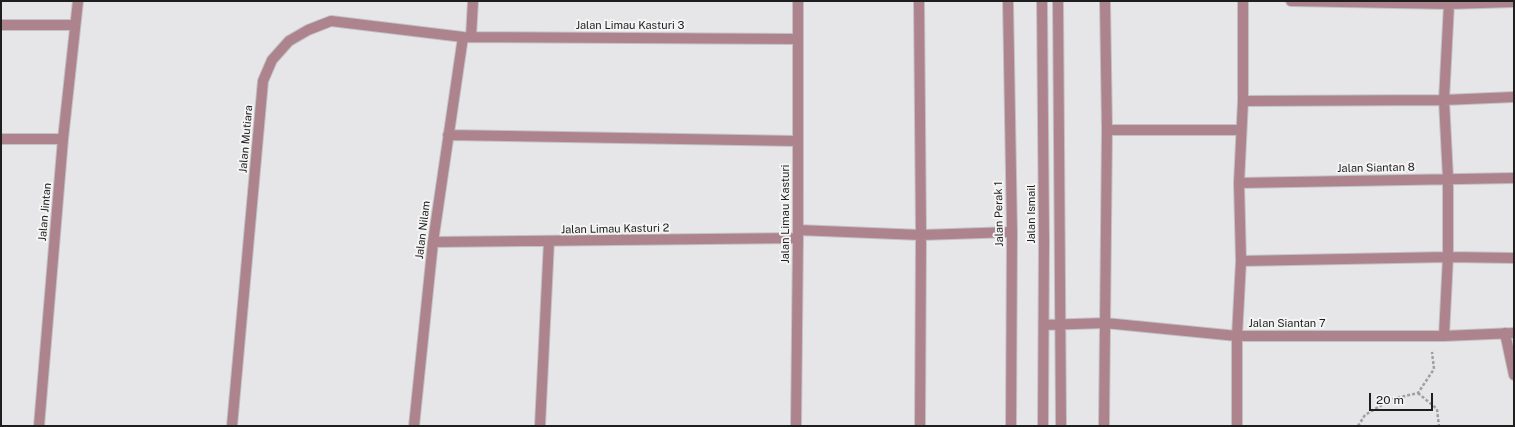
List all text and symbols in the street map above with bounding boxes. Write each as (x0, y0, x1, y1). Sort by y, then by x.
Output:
street label: Jalan Limau Kasturi 3 (576, 19, 684, 33)
street label: Jalan Mutiara (236, 104, 256, 174)
street label: Jalan Siantan 8 (1337, 161, 1415, 175)
street label: Jalan Limau Kasturi (779, 164, 793, 264)
street label: Jalan Perak 1 (992, 181, 1006, 247)
street label: Jalan Jintan (36, 182, 54, 242)
street label: Jalan Ismail (1025, 184, 1039, 244)
street label: Jalan Nilam (413, 200, 433, 260)
street label: Jalan Limau Kasturi 2 (561, 221, 669, 237)
street label: Jalan Siantan 7 (1249, 317, 1325, 331)
scale bar (1371, 385, 1435, 411)
text: 20 m (1376, 393, 1404, 407)

